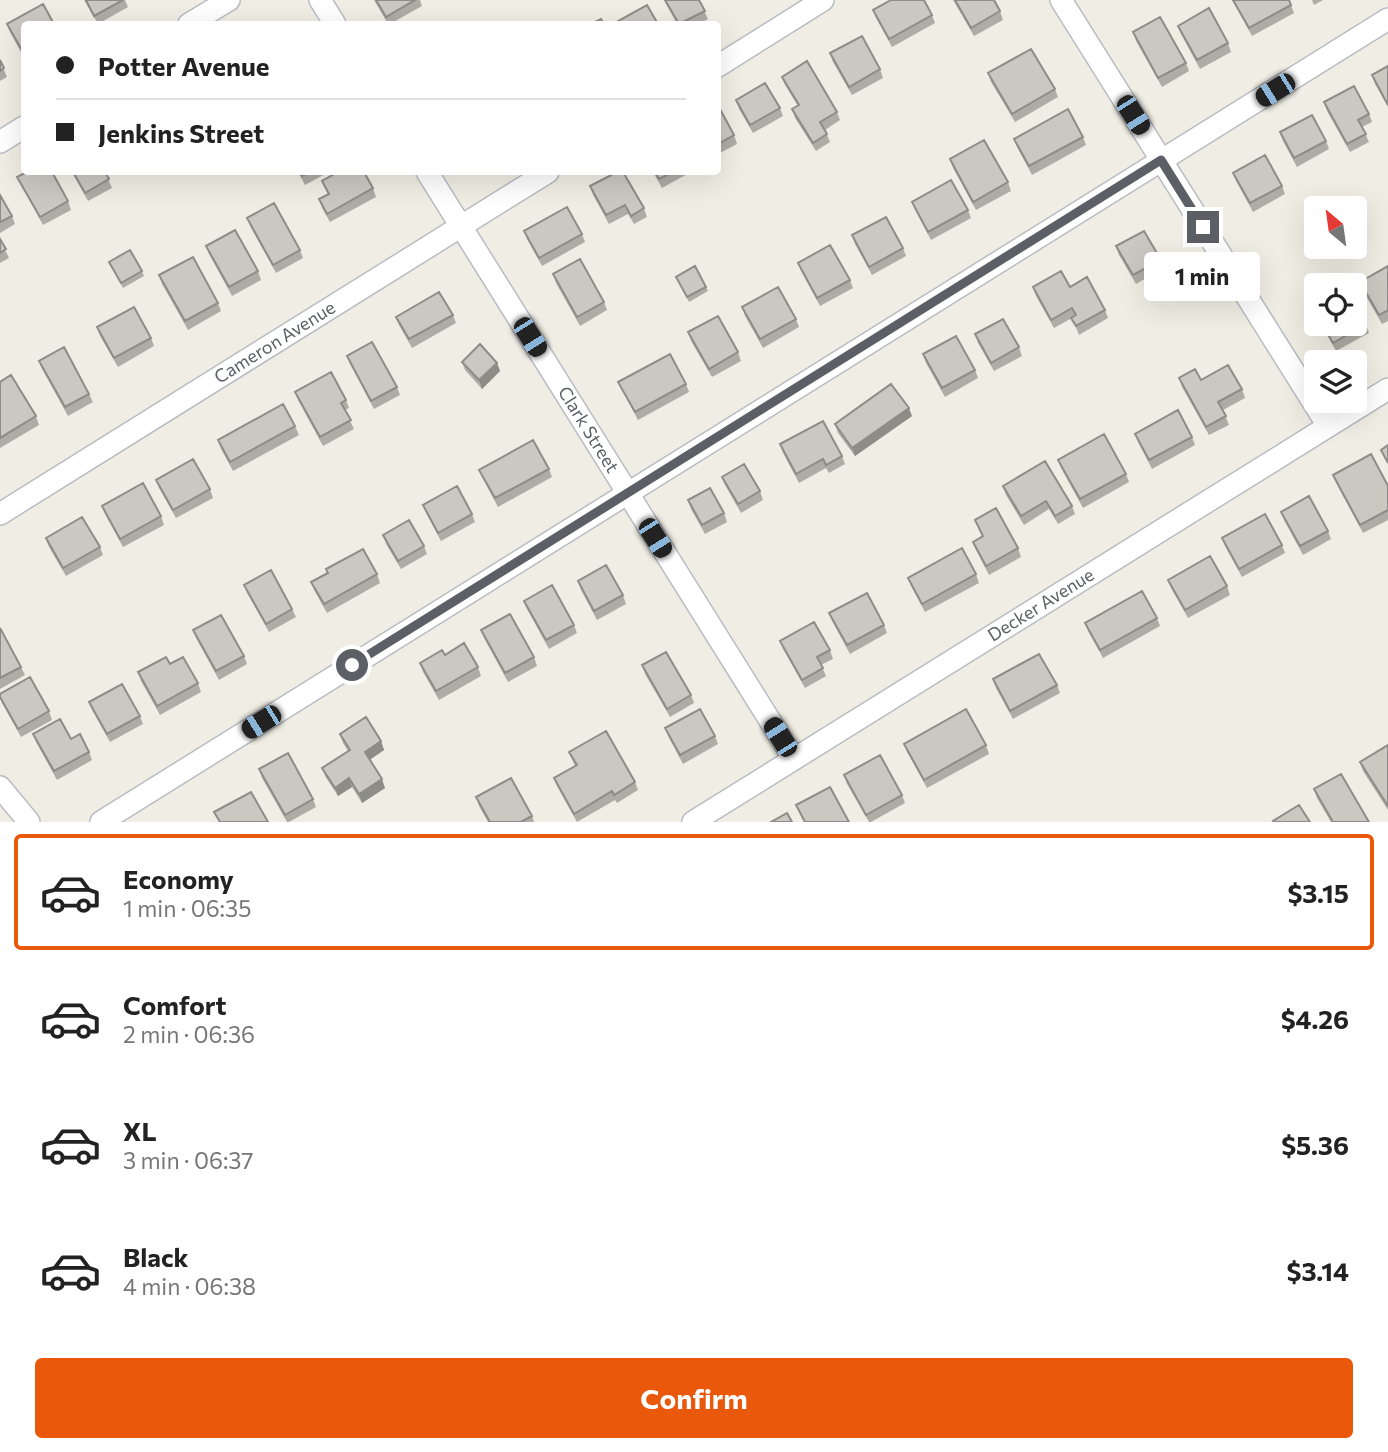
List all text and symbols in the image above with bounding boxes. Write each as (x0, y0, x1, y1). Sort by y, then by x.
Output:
text: Potter Avenue (98, 50, 269, 81)
car (1252, 70, 1299, 110)
car (1113, 92, 1154, 138)
text: Jenkins Street (98, 117, 264, 148)
north arrow (1304, 196, 1367, 259)
map controls (1304, 196, 1367, 413)
route end (1187, 211, 1219, 243)
callout: 1 min (1145, 252, 1261, 300)
text: 1 min (1175, 262, 1229, 290)
button: locate (1304, 273, 1367, 336)
street label: Cameron Avenue (210, 296, 339, 388)
car (510, 314, 551, 360)
button: layers (1304, 350, 1367, 413)
street label: Clark Street (554, 382, 624, 476)
car (635, 515, 676, 561)
street label: Decker Avenue (983, 563, 1098, 646)
route start (336, 649, 368, 681)
car (238, 702, 285, 742)
car (760, 714, 801, 760)
icon: car (39, 861, 102, 924)
text: Economy (123, 863, 234, 894)
text: $3.15 (1287, 877, 1349, 908)
text: 1 min · 06:35 (123, 894, 251, 922)
icon: car (39, 987, 102, 1050)
text: Comfort (123, 989, 226, 1020)
text: $4.26 (1281, 1003, 1349, 1034)
text: 2 min · 06:36 (123, 1020, 255, 1048)
icon: car (39, 1113, 102, 1176)
text: XL (123, 1115, 157, 1146)
text: $5.36 (1281, 1129, 1349, 1160)
text: 3 min · 06:37 (123, 1146, 254, 1174)
icon: car (39, 1239, 102, 1302)
text: Black (123, 1241, 189, 1272)
text: $3.14 (1287, 1255, 1349, 1286)
text: 4 min · 06:38 (123, 1272, 256, 1300)
button: Confirm (35, 1358, 1353, 1438)

